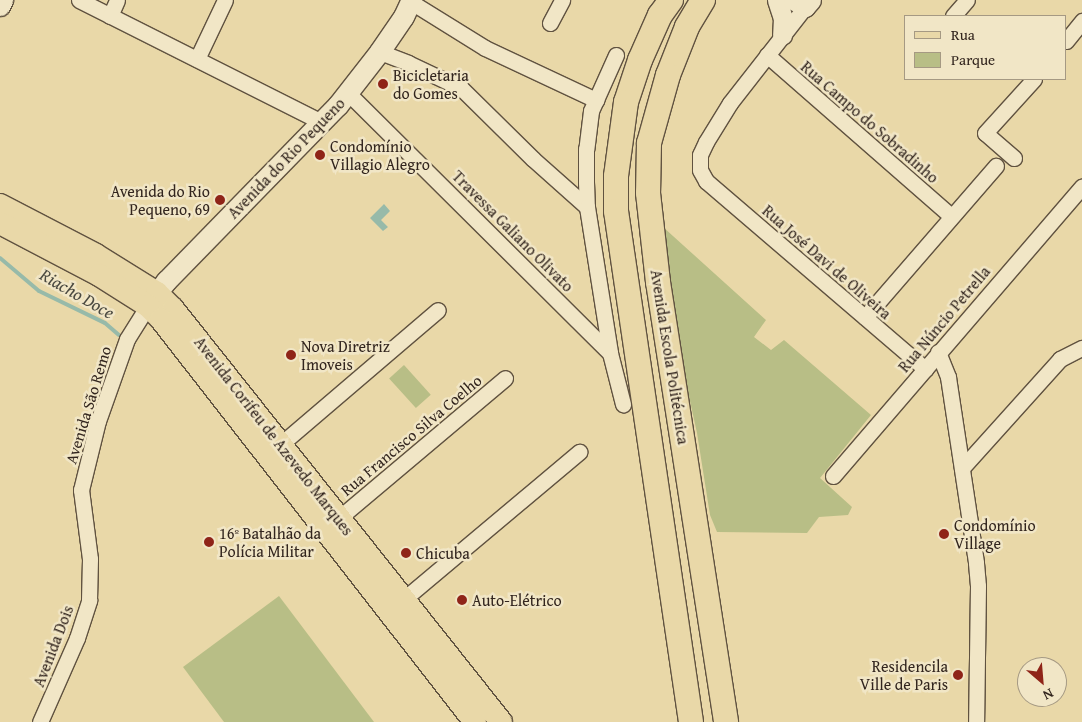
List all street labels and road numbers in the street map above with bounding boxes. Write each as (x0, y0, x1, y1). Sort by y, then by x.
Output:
street label: Rua Campo do Sobradinho (797, 57, 943, 187)
street label: Avenida do Rio Pequeno (223, 94, 349, 222)
street label: Travessa Galiano Olivato (448, 166, 578, 296)
street label: Rua José Davi de Oliveira (759, 201, 895, 323)
street label: Rua Núncio Petrella (894, 262, 994, 376)
street label: Avenida Escola Politécnica (647, 268, 693, 446)
street label: Avenida Corifeu de Azevedo Marques (190, 333, 358, 539)
street label: Avenida São Remo (61, 344, 115, 466)
street label: Rua Francisco Silva Coelho (337, 370, 485, 500)
street label: Avenida Dois (29, 602, 77, 690)

